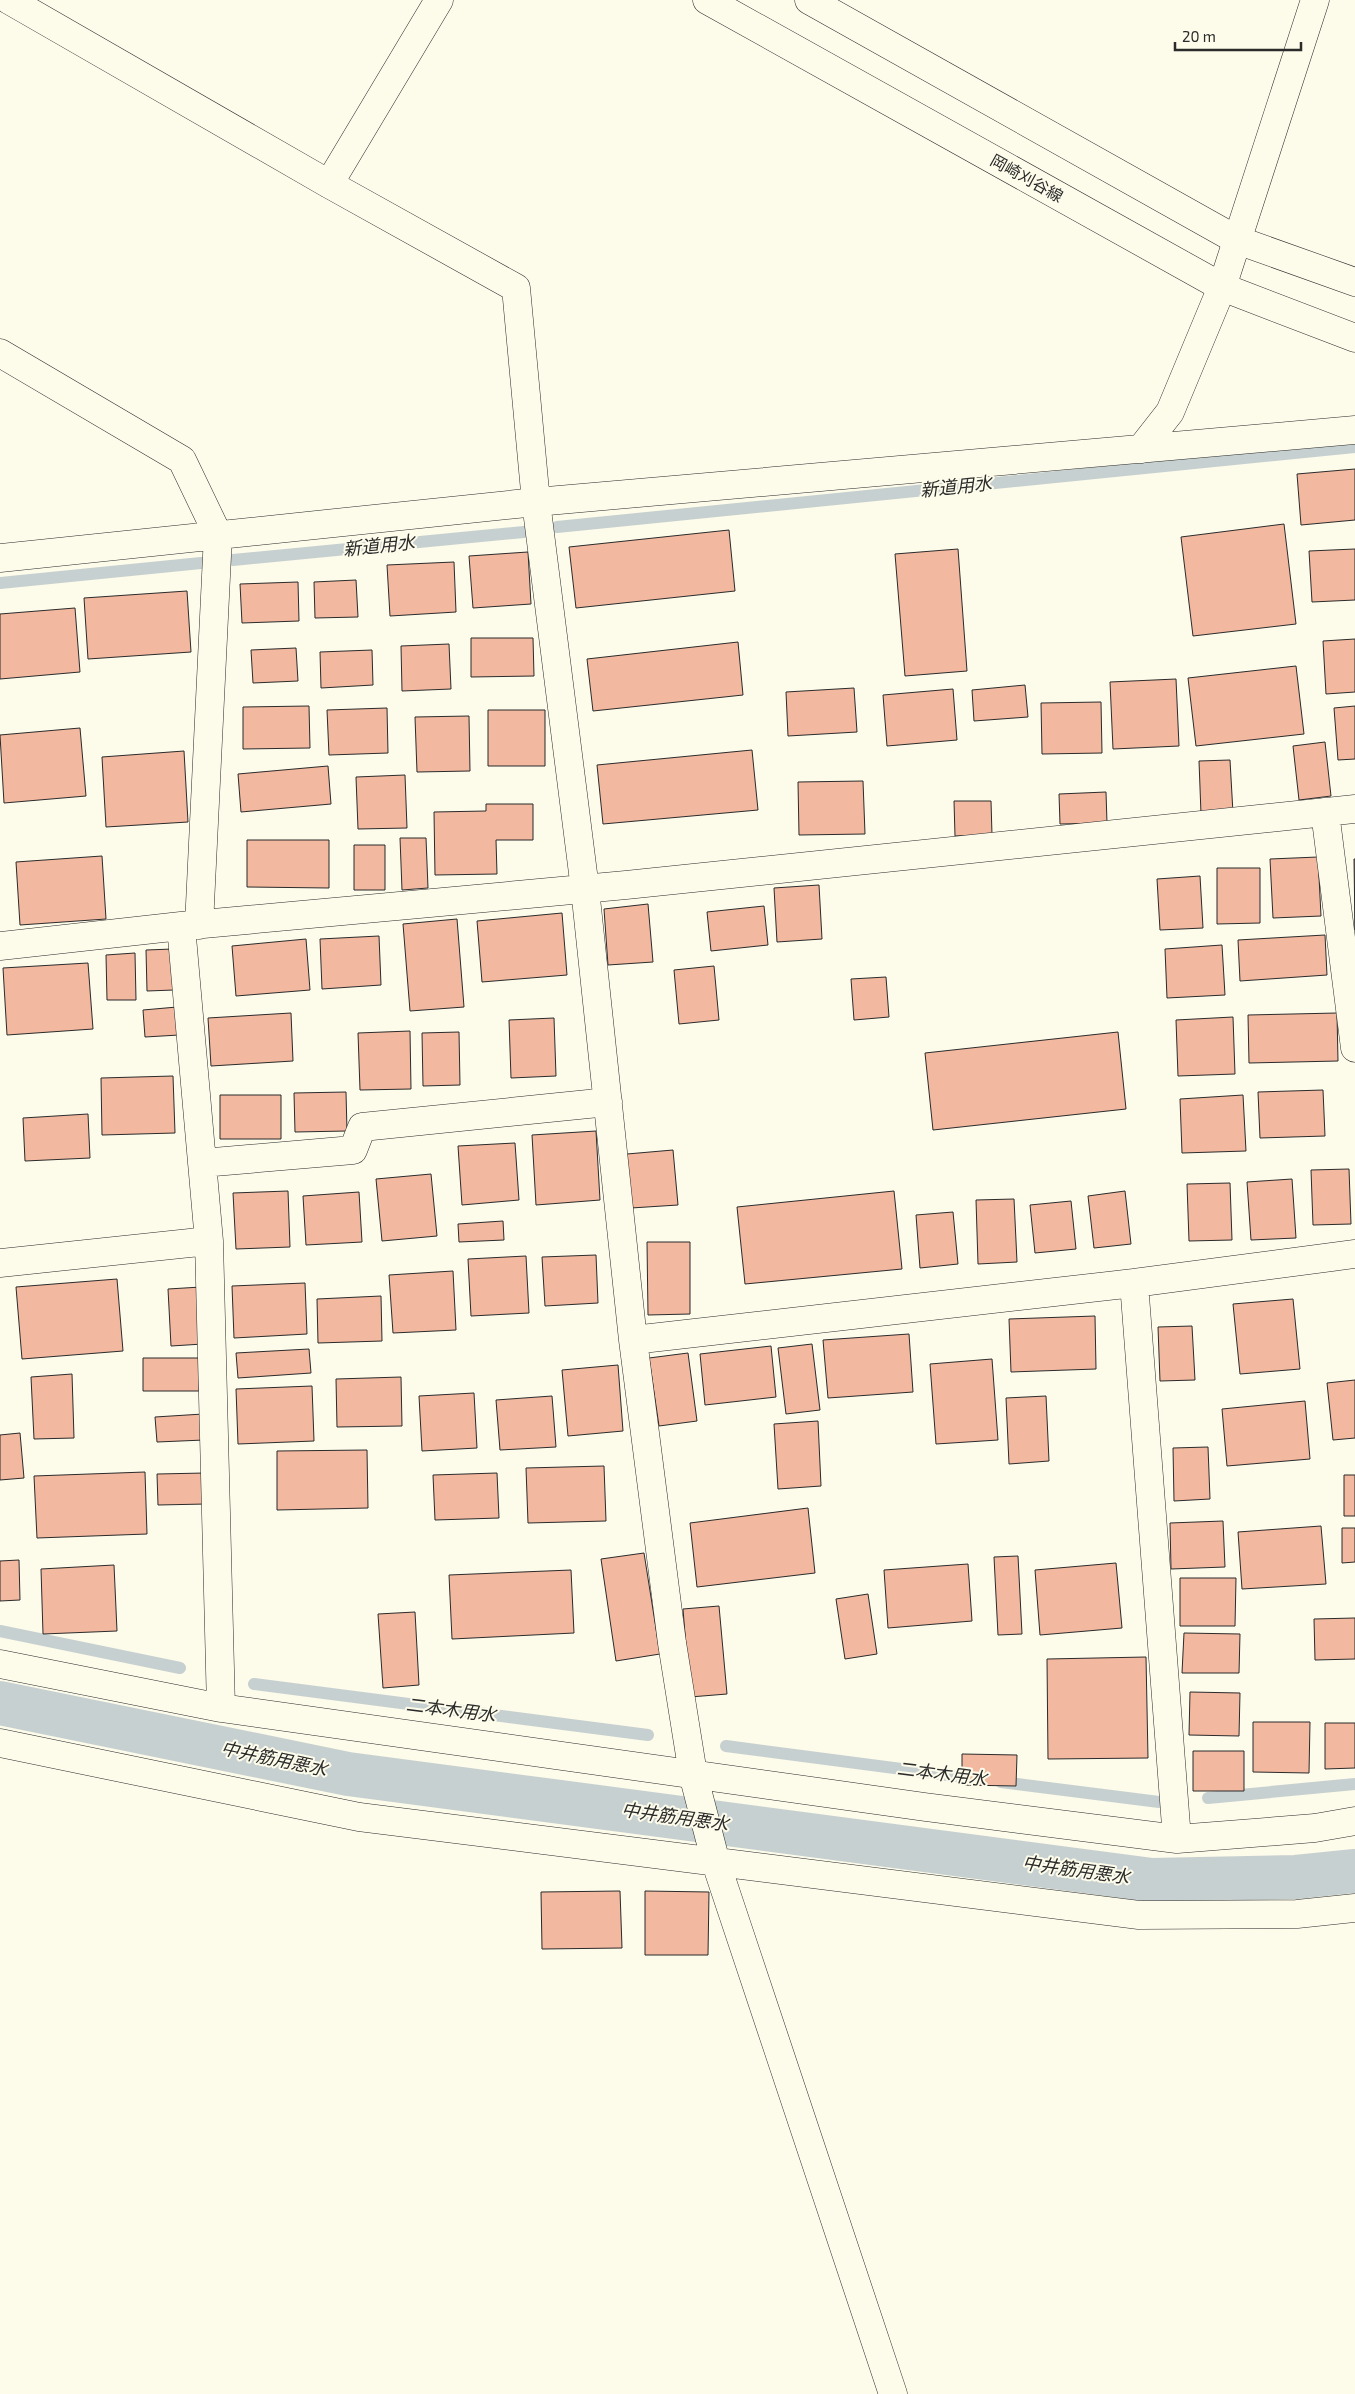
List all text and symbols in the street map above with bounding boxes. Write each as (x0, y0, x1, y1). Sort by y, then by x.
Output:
scale bar (1175, 20, 1301, 52)
text: 20 m (1182, 27, 1216, 45)
street label: 岡崎刈谷線 (988, 150, 1067, 205)
water label: 新道用水 (919, 471, 995, 501)
water label: 新道用水 (342, 530, 418, 560)
water label: 二本木用水 (405, 1693, 499, 1726)
water label: 中井筋用悪水 (219, 1736, 331, 1780)
water label: 二本木用水 (896, 1757, 990, 1790)
water label: 中井筋用悪水 (620, 1798, 732, 1835)
water label: 中井筋用悪水 (1021, 1851, 1133, 1888)

